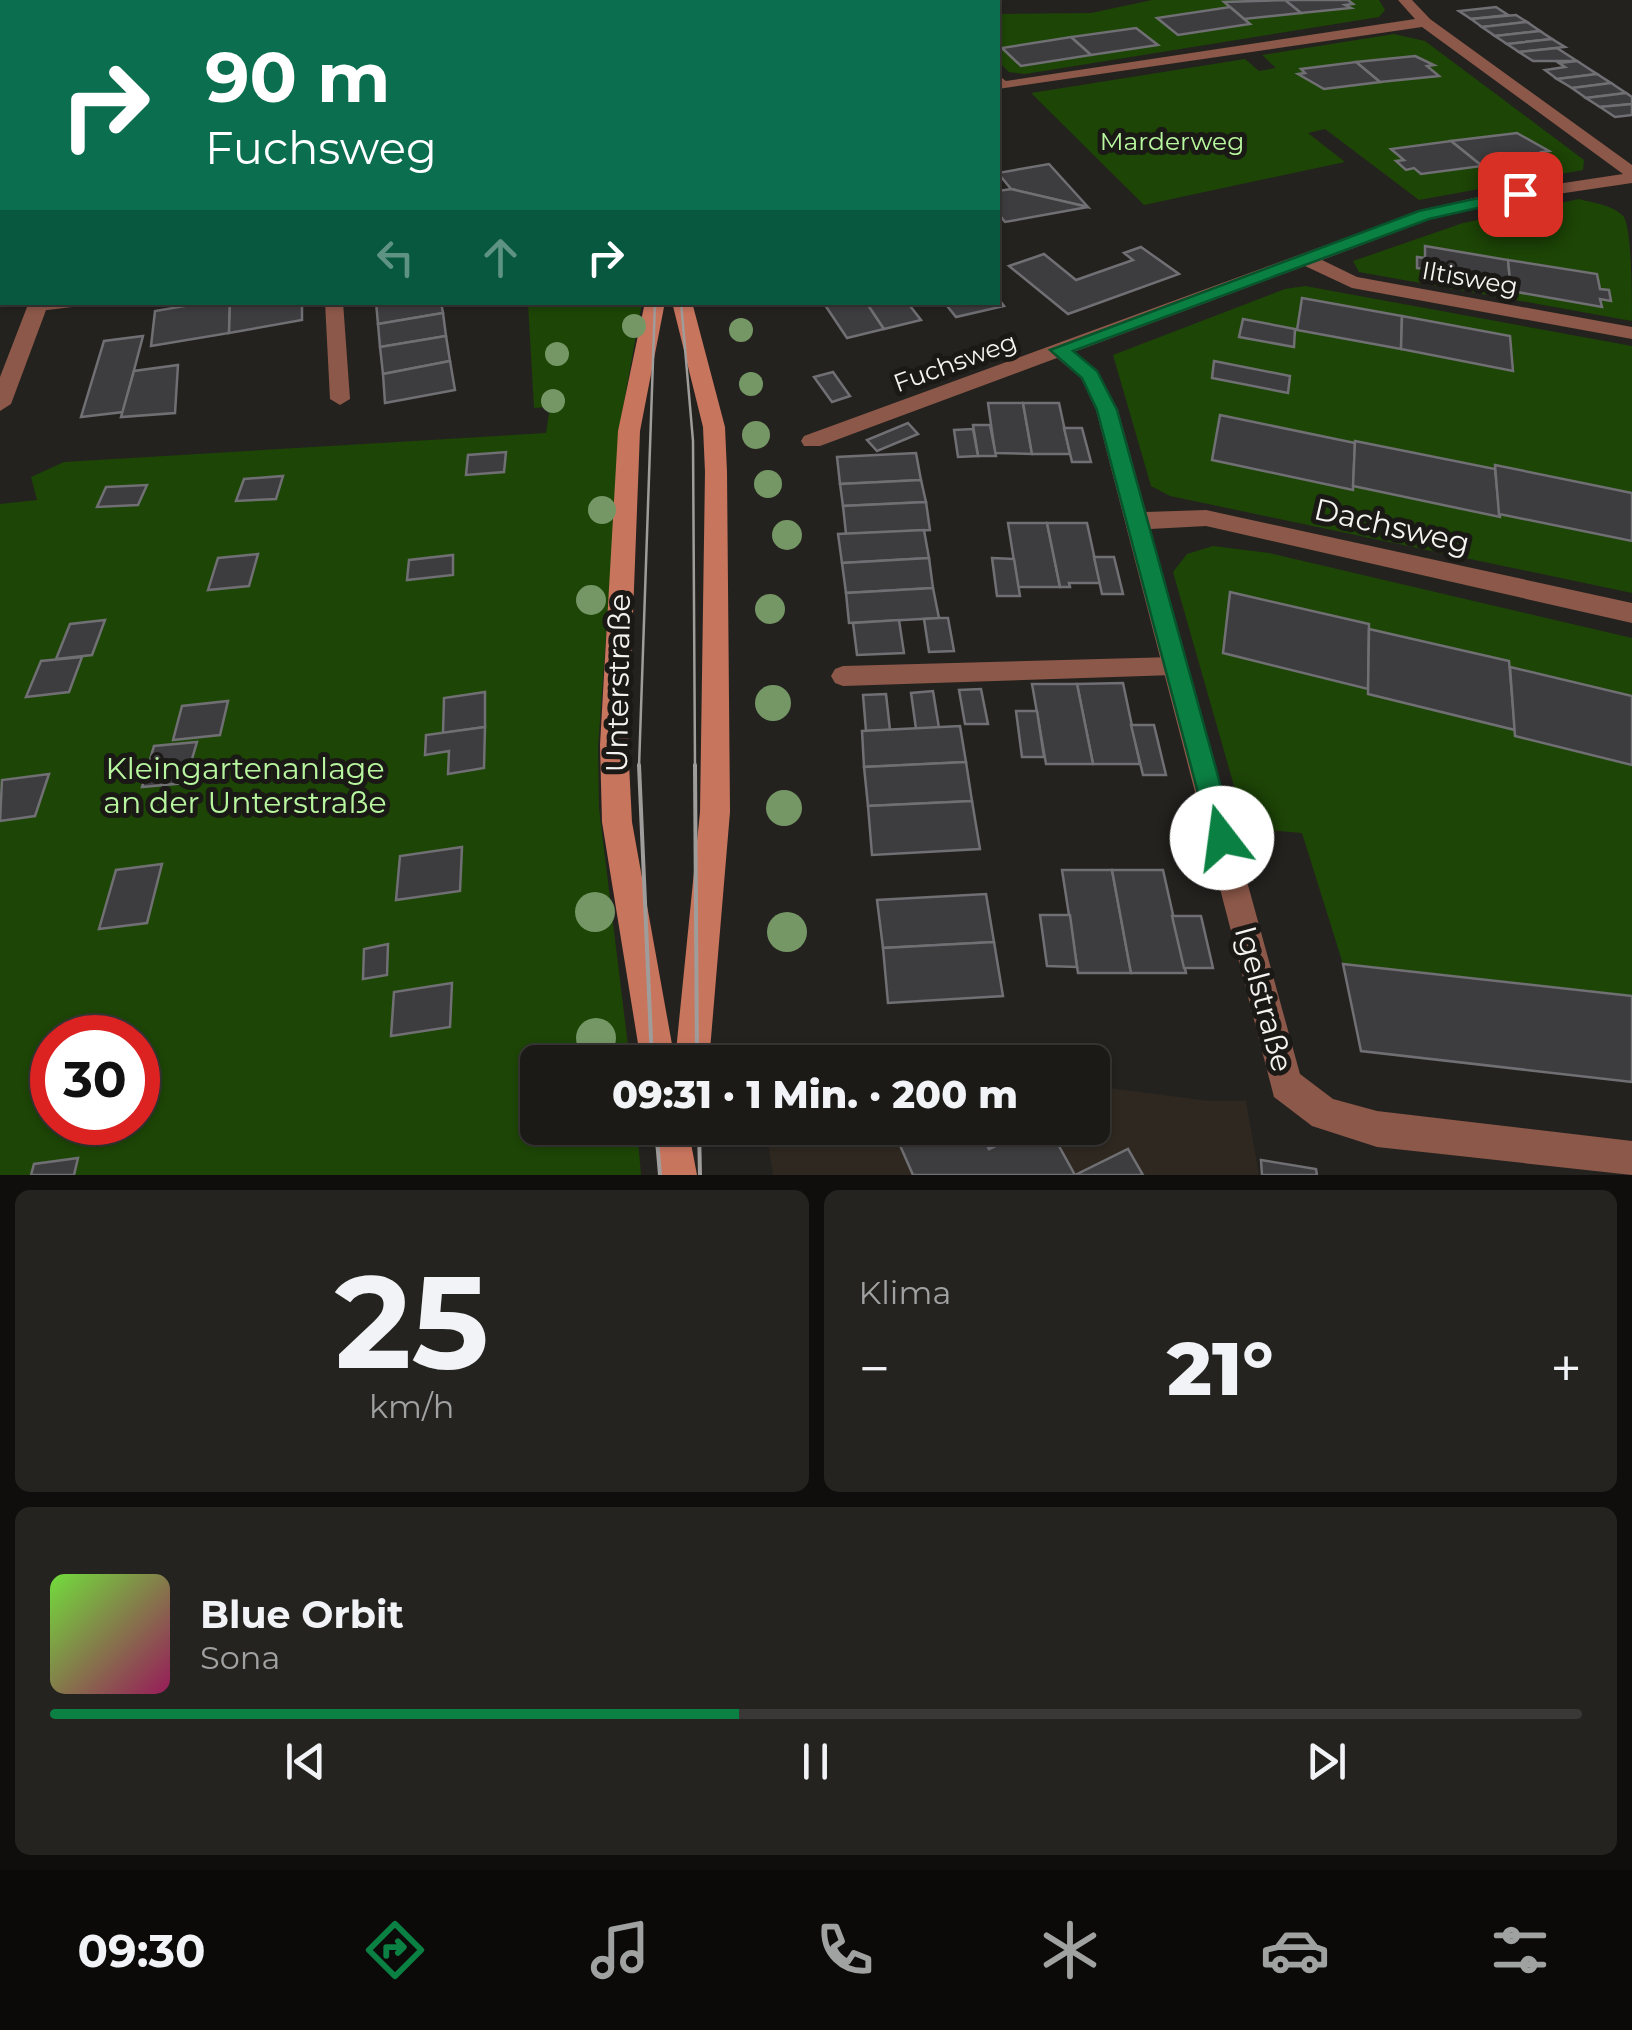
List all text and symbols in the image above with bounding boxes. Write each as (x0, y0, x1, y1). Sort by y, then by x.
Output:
text: 90 m (205, 34, 390, 120)
icon: right (40, 40, 170, 170)
text: Fuchsweg (205, 120, 437, 175)
park label: Marderweg (1100, 126, 1244, 156)
pin (1478, 152, 1563, 237)
icon: arrive (1493, 167, 1548, 222)
icon: left (368, 230, 423, 285)
icon: ahead (473, 230, 528, 285)
icon: right (578, 230, 633, 285)
street label: Iltisweg (1420, 255, 1520, 301)
street label: Fuchsweg (889, 326, 1021, 398)
street label: Dachsweg (1311, 490, 1473, 562)
street label: Unterstraße (598, 593, 638, 773)
park label: Kleingartenanlage an der Unterstraße (103, 750, 387, 821)
position arrow (1170, 786, 1274, 890)
street label: Igelstraße (1227, 922, 1301, 1076)
speed limit sign: 30 (30, 1015, 160, 1145)
text: 09:31 · 1 Min. · 200 m (612, 1071, 1018, 1118)
text: 25 (335, 1242, 489, 1401)
text: Klima (859, 1273, 951, 1312)
text: 21° (1167, 1322, 1274, 1414)
text: − (859, 1335, 890, 1402)
text: + (1550, 1335, 1582, 1402)
text: km/h (369, 1387, 454, 1426)
text: Blue Orbit (200, 1591, 404, 1638)
text: Sona (200, 1638, 280, 1677)
icon: previous (278, 1734, 333, 1789)
icon: pause (788, 1734, 843, 1789)
icon: next (1299, 1734, 1354, 1789)
icon: directions (360, 1915, 430, 1985)
icon: music (585, 1915, 655, 1985)
icon: phone (810, 1915, 880, 1985)
icon: climate (1035, 1915, 1105, 1985)
icon: car (1260, 1915, 1330, 1985)
icon: filters (1485, 1915, 1555, 1985)
text: 09:30 (77, 1923, 206, 1978)

